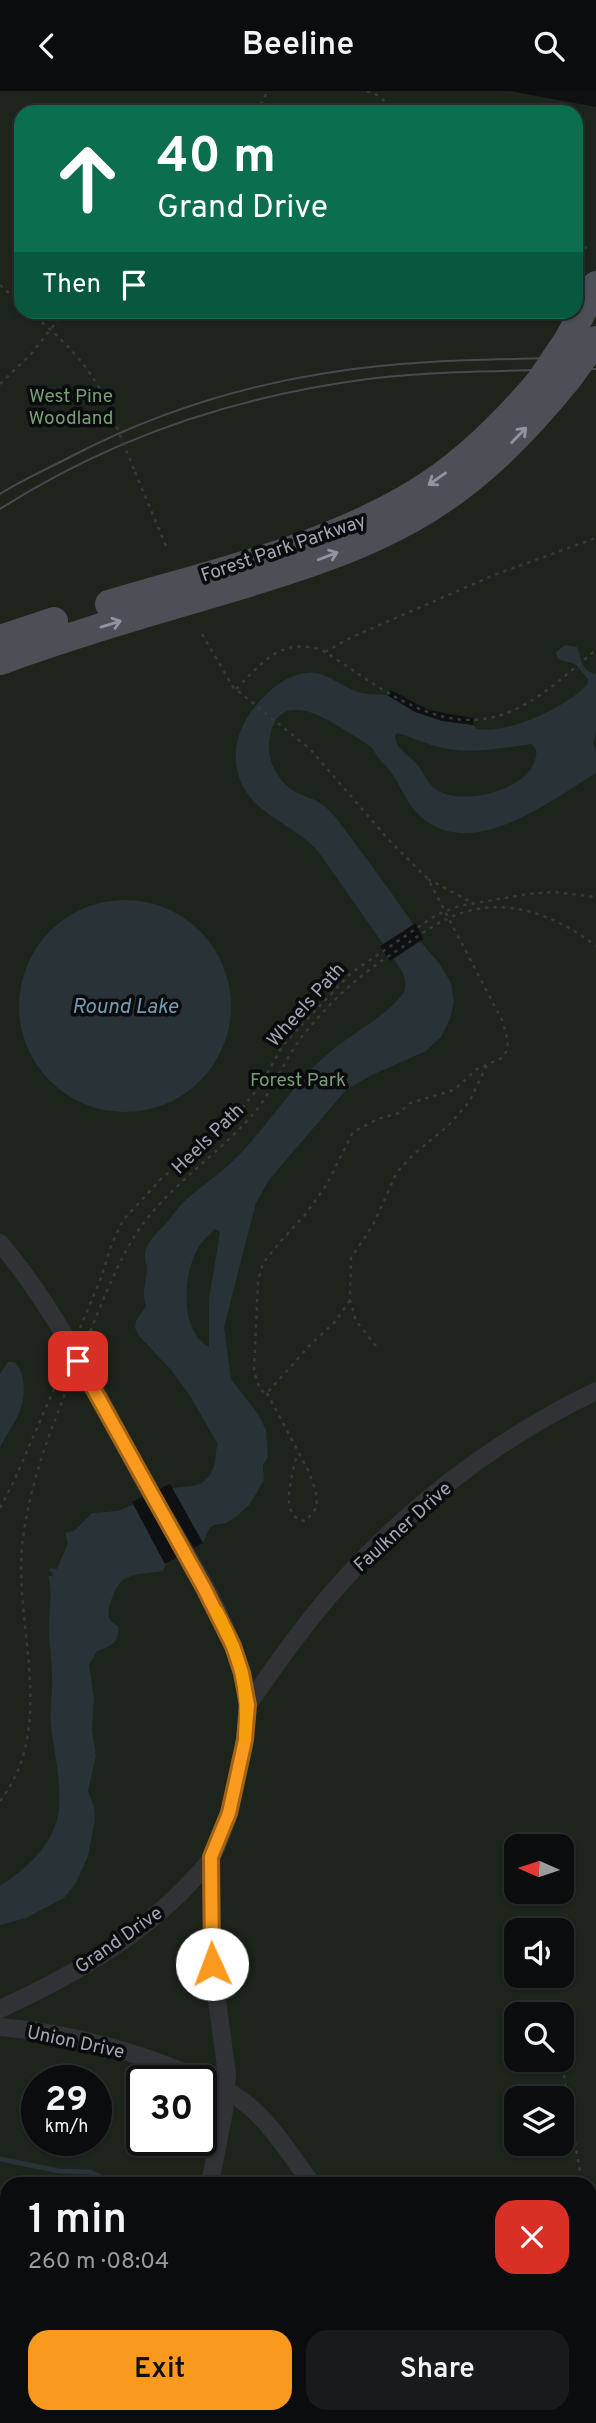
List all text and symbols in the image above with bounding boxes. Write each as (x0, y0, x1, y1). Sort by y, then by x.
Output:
text: Beeline (242, 26, 354, 66)
icon: back (28, 27, 66, 65)
icon: search (530, 27, 568, 65)
text: 40 m (157, 128, 276, 190)
icon: ahead (42, 133, 133, 224)
text: Grand Drive (157, 189, 328, 229)
icon: arrive (115, 266, 153, 304)
text: Then (42, 269, 101, 302)
park label: West Pine Woodland (29, 385, 113, 431)
one-way arrow (510, 427, 527, 444)
one-way arrow (428, 472, 447, 486)
street label: Forest Park Parkway (198, 509, 369, 588)
one-way arrow (317, 549, 339, 562)
one-way arrow (100, 616, 122, 629)
street label: Wheels Path (262, 958, 350, 1052)
water label: Round Lake (72, 994, 179, 1021)
park label: Forest Park (250, 1069, 346, 1093)
street label: Heels Path (167, 1099, 250, 1180)
pin (48, 1331, 108, 1391)
icon: arrive (59, 1342, 97, 1380)
street label: Faulkner Drive (349, 1477, 457, 1578)
north arrow (504, 1834, 574, 1904)
map controls (504, 1834, 574, 2156)
street label: Grand Drive (71, 1902, 168, 1980)
button: sound (504, 1918, 574, 1988)
position arrow (175, 1927, 249, 2001)
button: search (504, 2002, 574, 2072)
street label: Union Drive (25, 2021, 127, 2065)
speed limit sign: 30 (126, 2065, 217, 2156)
text: 29 (45, 2079, 88, 2123)
button: layers (504, 2086, 574, 2156)
text: km/h (45, 2116, 88, 2139)
text: 1 min (28, 2195, 127, 2248)
button: close (495, 2200, 569, 2274)
text: 260 m · 08:04 (28, 2248, 169, 2277)
button: Exit (28, 2330, 292, 2410)
button: Share (306, 2330, 569, 2410)

